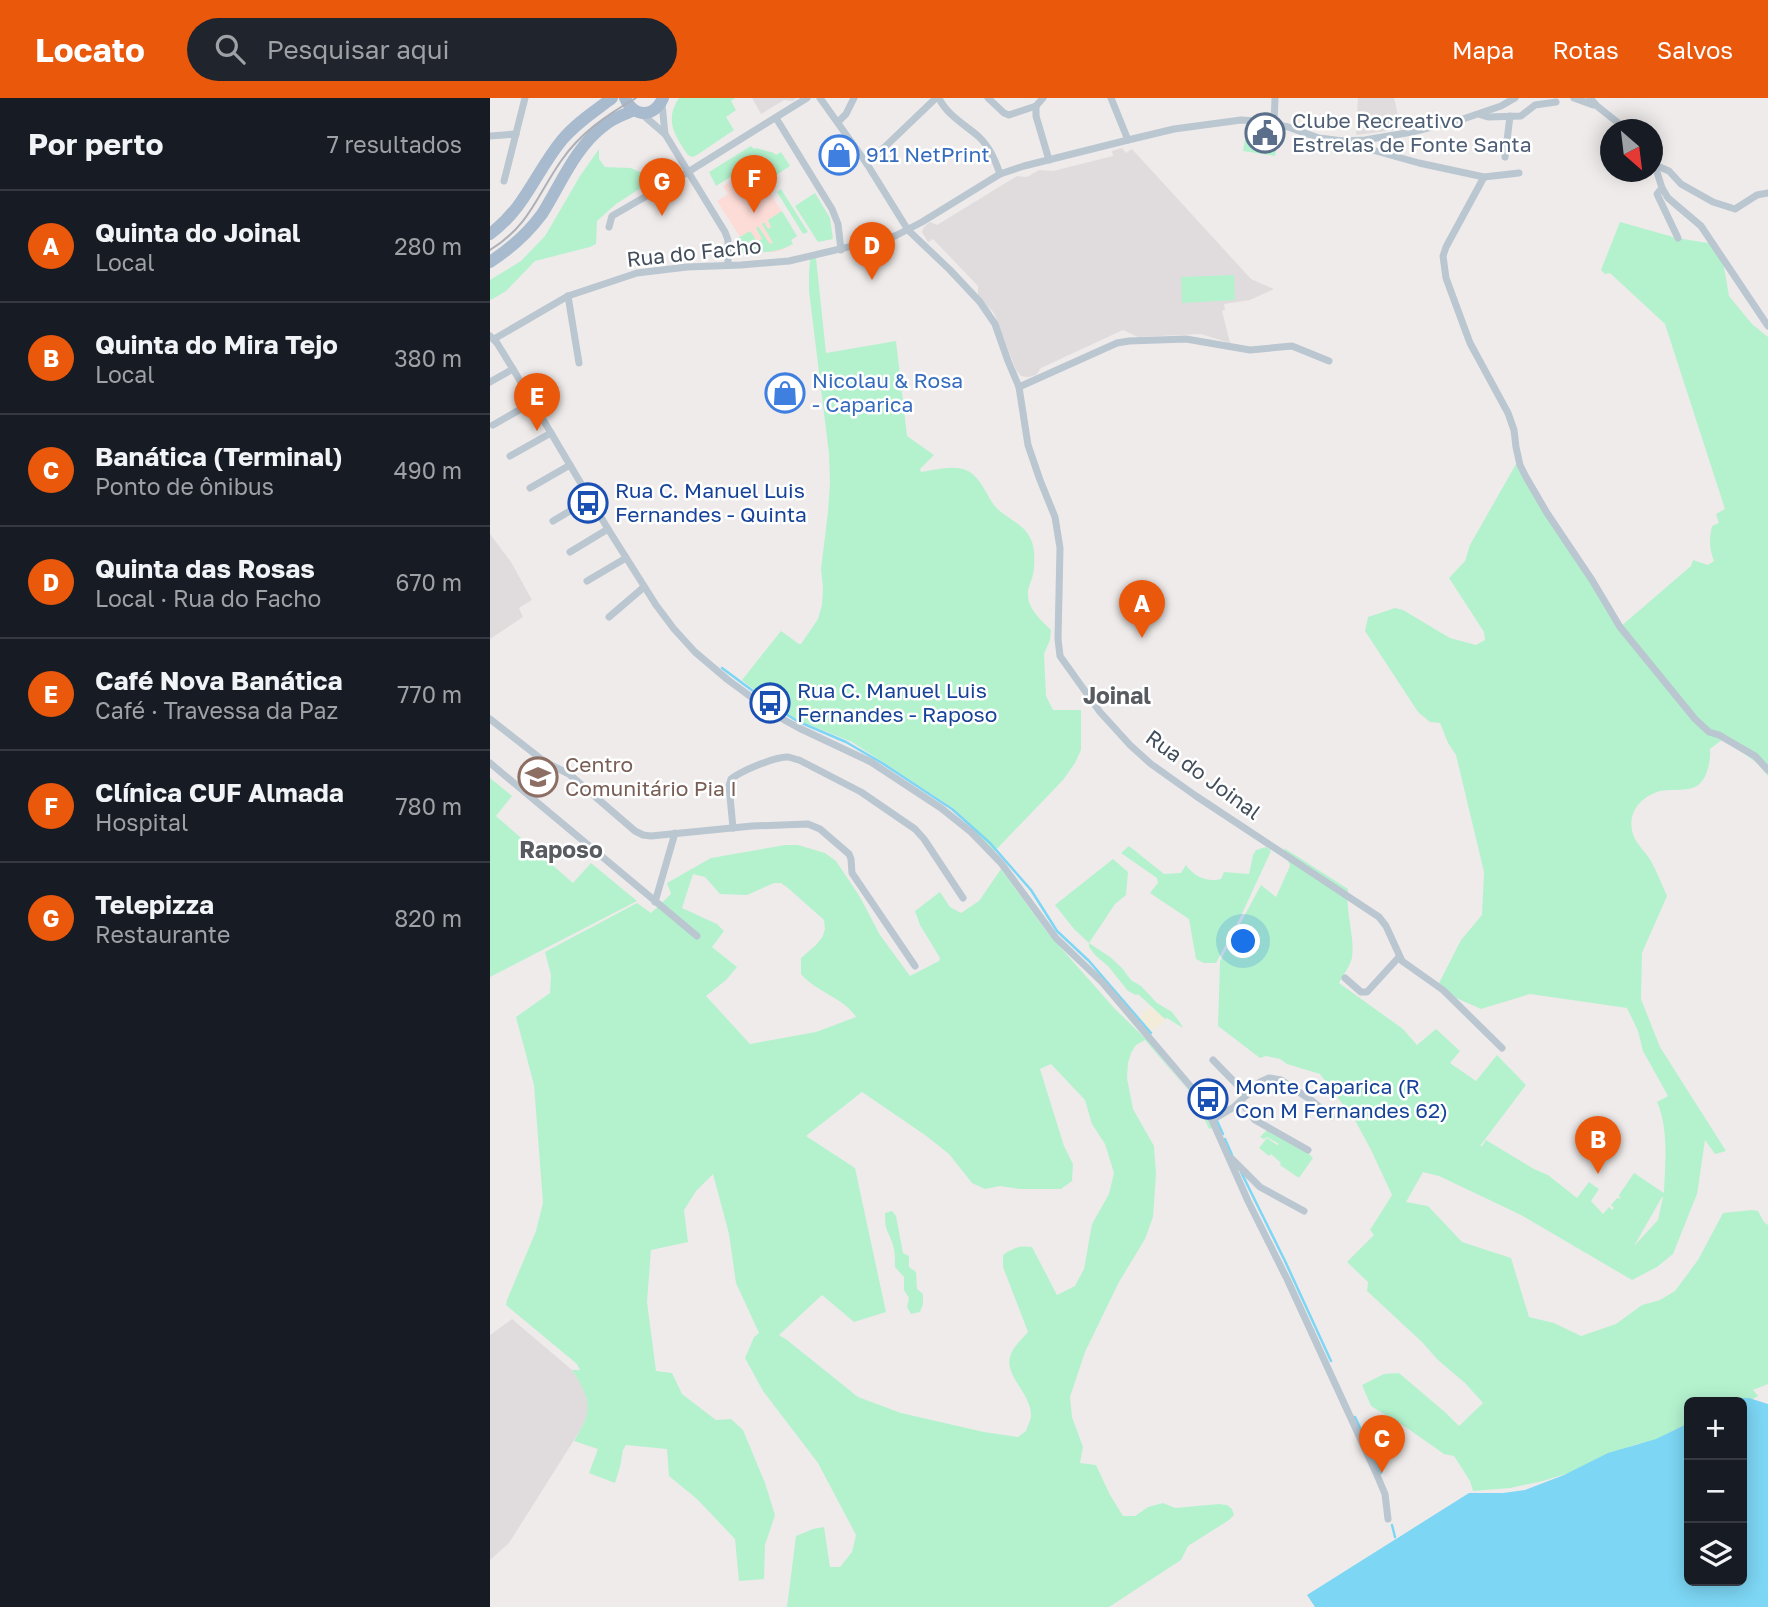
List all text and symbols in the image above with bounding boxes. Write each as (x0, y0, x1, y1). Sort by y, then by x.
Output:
search box (187, 18, 677, 81)
text: Locato (35, 30, 145, 69)
icon: search (211, 30, 249, 68)
text: Pesquisar aqui (267, 34, 450, 65)
text: Mapa (1452, 35, 1514, 64)
text: Rotas (1552, 35, 1619, 64)
text: Salvos (1657, 35, 1733, 64)
place label: Clube Recreativo Estrelas de Fonte Santa (1292, 107, 1532, 157)
public building icon: Clube Recreativo Estrelas de Fonte Santa (1244, 112, 1286, 154)
north arrow (1600, 119, 1663, 182)
text: Por perto (28, 126, 163, 162)
text: 7 resultados (327, 130, 462, 158)
shop icon: 911 NetPrint (818, 134, 860, 176)
place label: 911 NetPrint (866, 141, 990, 167)
pin: F (731, 155, 777, 213)
pin: G (639, 158, 685, 216)
text: Quinta do Joinal (95, 217, 300, 248)
pin: D (849, 222, 895, 280)
text: A (43, 232, 59, 260)
text: 280 m (394, 232, 462, 260)
street label: Rua do Facho (625, 232, 763, 272)
text: Local (95, 248, 155, 276)
text: Quinta do Mira Tejo (95, 329, 338, 360)
text: B (43, 344, 59, 372)
text: 380 m (394, 344, 462, 372)
text: Local (95, 360, 155, 388)
place label: Nicolau & Rosa - Caparica (812, 367, 963, 417)
shop icon: Nicolau & Rosa - Caparica (764, 372, 806, 414)
pin: E (514, 373, 560, 431)
text: Banática (Terminal) (95, 441, 343, 472)
text: C (43, 456, 59, 484)
text: 490 m (394, 456, 462, 484)
text: Ponto de ônibus (95, 472, 274, 500)
place label: Rua C. Manuel Luis Fernandes - Quinta (615, 477, 807, 527)
bus stop icon: Rua C. Manuel Luis Fernandes - Quinta (567, 482, 609, 524)
text: Quinta das Rosas (95, 553, 315, 584)
text: D (43, 568, 59, 596)
text: 670 m (396, 568, 462, 596)
pin: A (1119, 580, 1165, 638)
text: Local · Rua do Facho (95, 584, 321, 612)
text: Café Nova Banática (95, 665, 343, 696)
place label: Rua C. Manuel Luis Fernandes - Raposo (797, 677, 997, 727)
text: E (44, 680, 58, 708)
text: 770 m (397, 680, 462, 708)
district label: Joinal (1083, 681, 1151, 709)
bus stop icon: Rua C. Manuel Luis Fernandes - Raposo (749, 682, 791, 724)
text: Café · Travessa da Paz (95, 696, 338, 724)
street label: Rua do Joinal (1141, 724, 1266, 825)
place label: Centro Comunitário Pia I (565, 751, 737, 801)
school or university icon: Centro Comunitário Pia I (517, 756, 559, 798)
text: Clínica CUF Almada (95, 777, 344, 808)
text: F (44, 792, 58, 820)
text: 780 m (395, 792, 462, 820)
text: Hospital (95, 808, 188, 836)
district label: Raposo (519, 835, 603, 863)
text: Telepizza (95, 889, 214, 920)
text: G (43, 904, 59, 932)
text: 820 m (394, 904, 462, 932)
text: Restaurante (95, 920, 230, 948)
your location (1226, 924, 1260, 958)
place label: Monte Caparica (R Con M Fernandes 62) (1235, 1073, 1448, 1123)
bus stop icon: Monte Caparica (R Con M Fernandes 62) (1187, 1078, 1229, 1120)
pin: B (1575, 1116, 1621, 1174)
map controls (1684, 1397, 1747, 1586)
button: + (1684, 1397, 1747, 1460)
pin: C (1359, 1415, 1405, 1473)
button: − (1684, 1460, 1747, 1523)
button: layers (1684, 1523, 1747, 1586)

